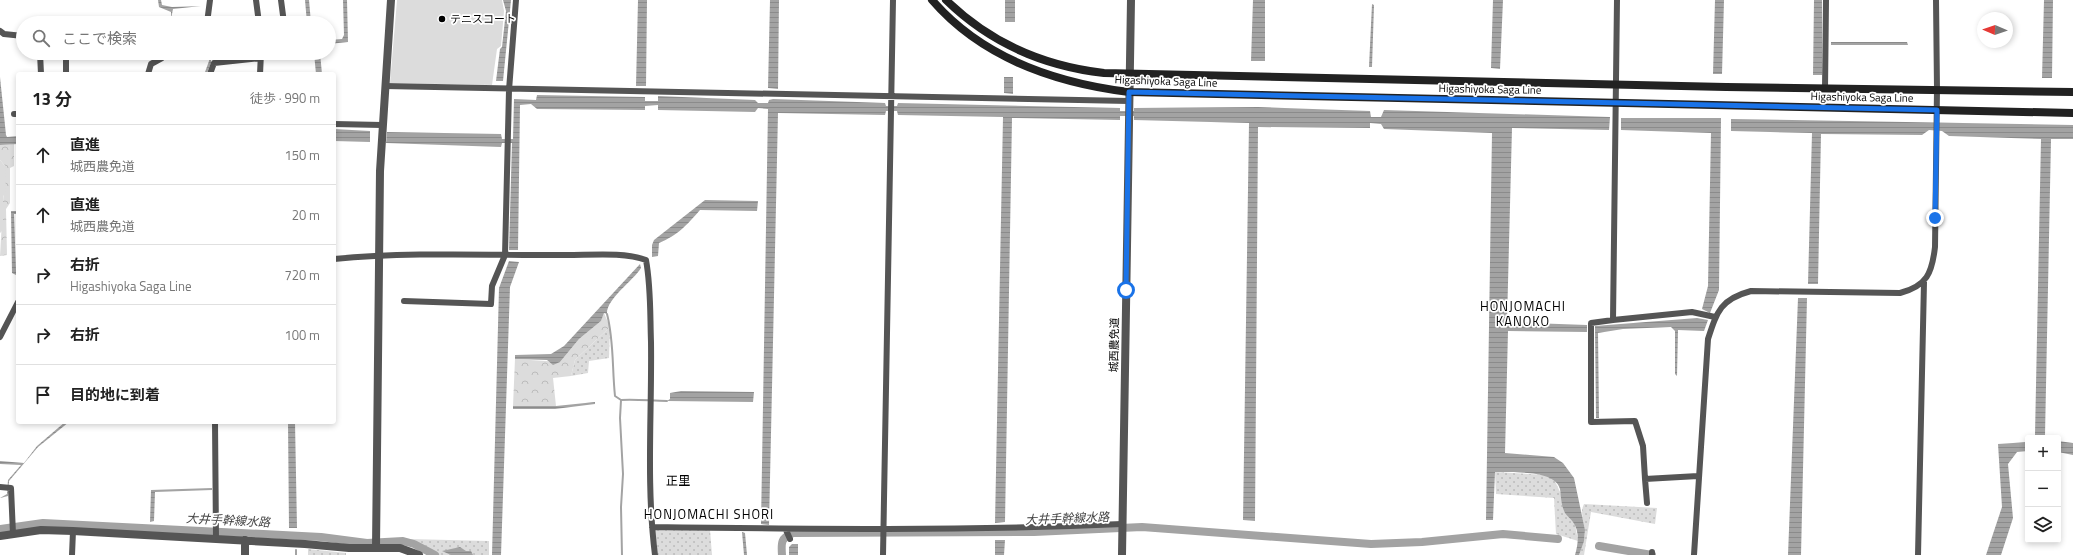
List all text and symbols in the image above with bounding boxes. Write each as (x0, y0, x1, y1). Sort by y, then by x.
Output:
place label: テニスコート (450, 11, 516, 27)
north arrow (1977, 12, 2013, 48)
marker: テニスコート (437, 14, 447, 24)
search box (16, 16, 336, 60)
icon: search (30, 27, 52, 49)
text: ここで検索 (62, 27, 137, 50)
street label: Higashiyoka Saga Line (1114, 71, 1218, 91)
street label: Higashiyoka Saga Line (1438, 80, 1542, 98)
text: 13 分 (32, 86, 72, 112)
text: 徒歩 · 990 m (250, 88, 320, 108)
street label: Higashiyoka Saga Line (1810, 88, 1914, 106)
text: 直進 (70, 133, 100, 156)
icon: ahead (32, 144, 54, 166)
text: 150 m (284, 145, 320, 165)
text: 城西農免道 (70, 156, 135, 176)
text: 直進 (70, 193, 100, 216)
icon: ahead (32, 204, 54, 226)
text: 20 m (292, 205, 320, 225)
route end (1926, 209, 1944, 227)
text: 城西農免道 (70, 216, 135, 236)
text: 右折 (70, 253, 100, 276)
icon: right (32, 264, 54, 286)
text: 720 m (284, 265, 320, 285)
text: Higashiyoka Saga Line (70, 276, 192, 296)
route start (1117, 281, 1135, 299)
district label: HONJOMACHI KANOKO (1480, 296, 1566, 331)
street label: 城西農免道 (1106, 317, 1122, 373)
text: 右折 (70, 323, 100, 346)
icon: right (32, 324, 54, 346)
text: 100 m (284, 325, 320, 345)
text: 目的地に到着 (70, 383, 160, 406)
icon: arrive (32, 384, 54, 406)
map controls (2025, 435, 2061, 543)
button: + (2025, 435, 2061, 471)
district label: 正里 (666, 471, 690, 490)
button: − (2025, 471, 2061, 507)
district label: HONJOMACHI SHORI (644, 504, 774, 524)
water label: 大井手幹線水路 (1025, 507, 1110, 529)
button: layers (2025, 507, 2061, 543)
water label: 大井手幹線水路 (186, 508, 271, 532)

